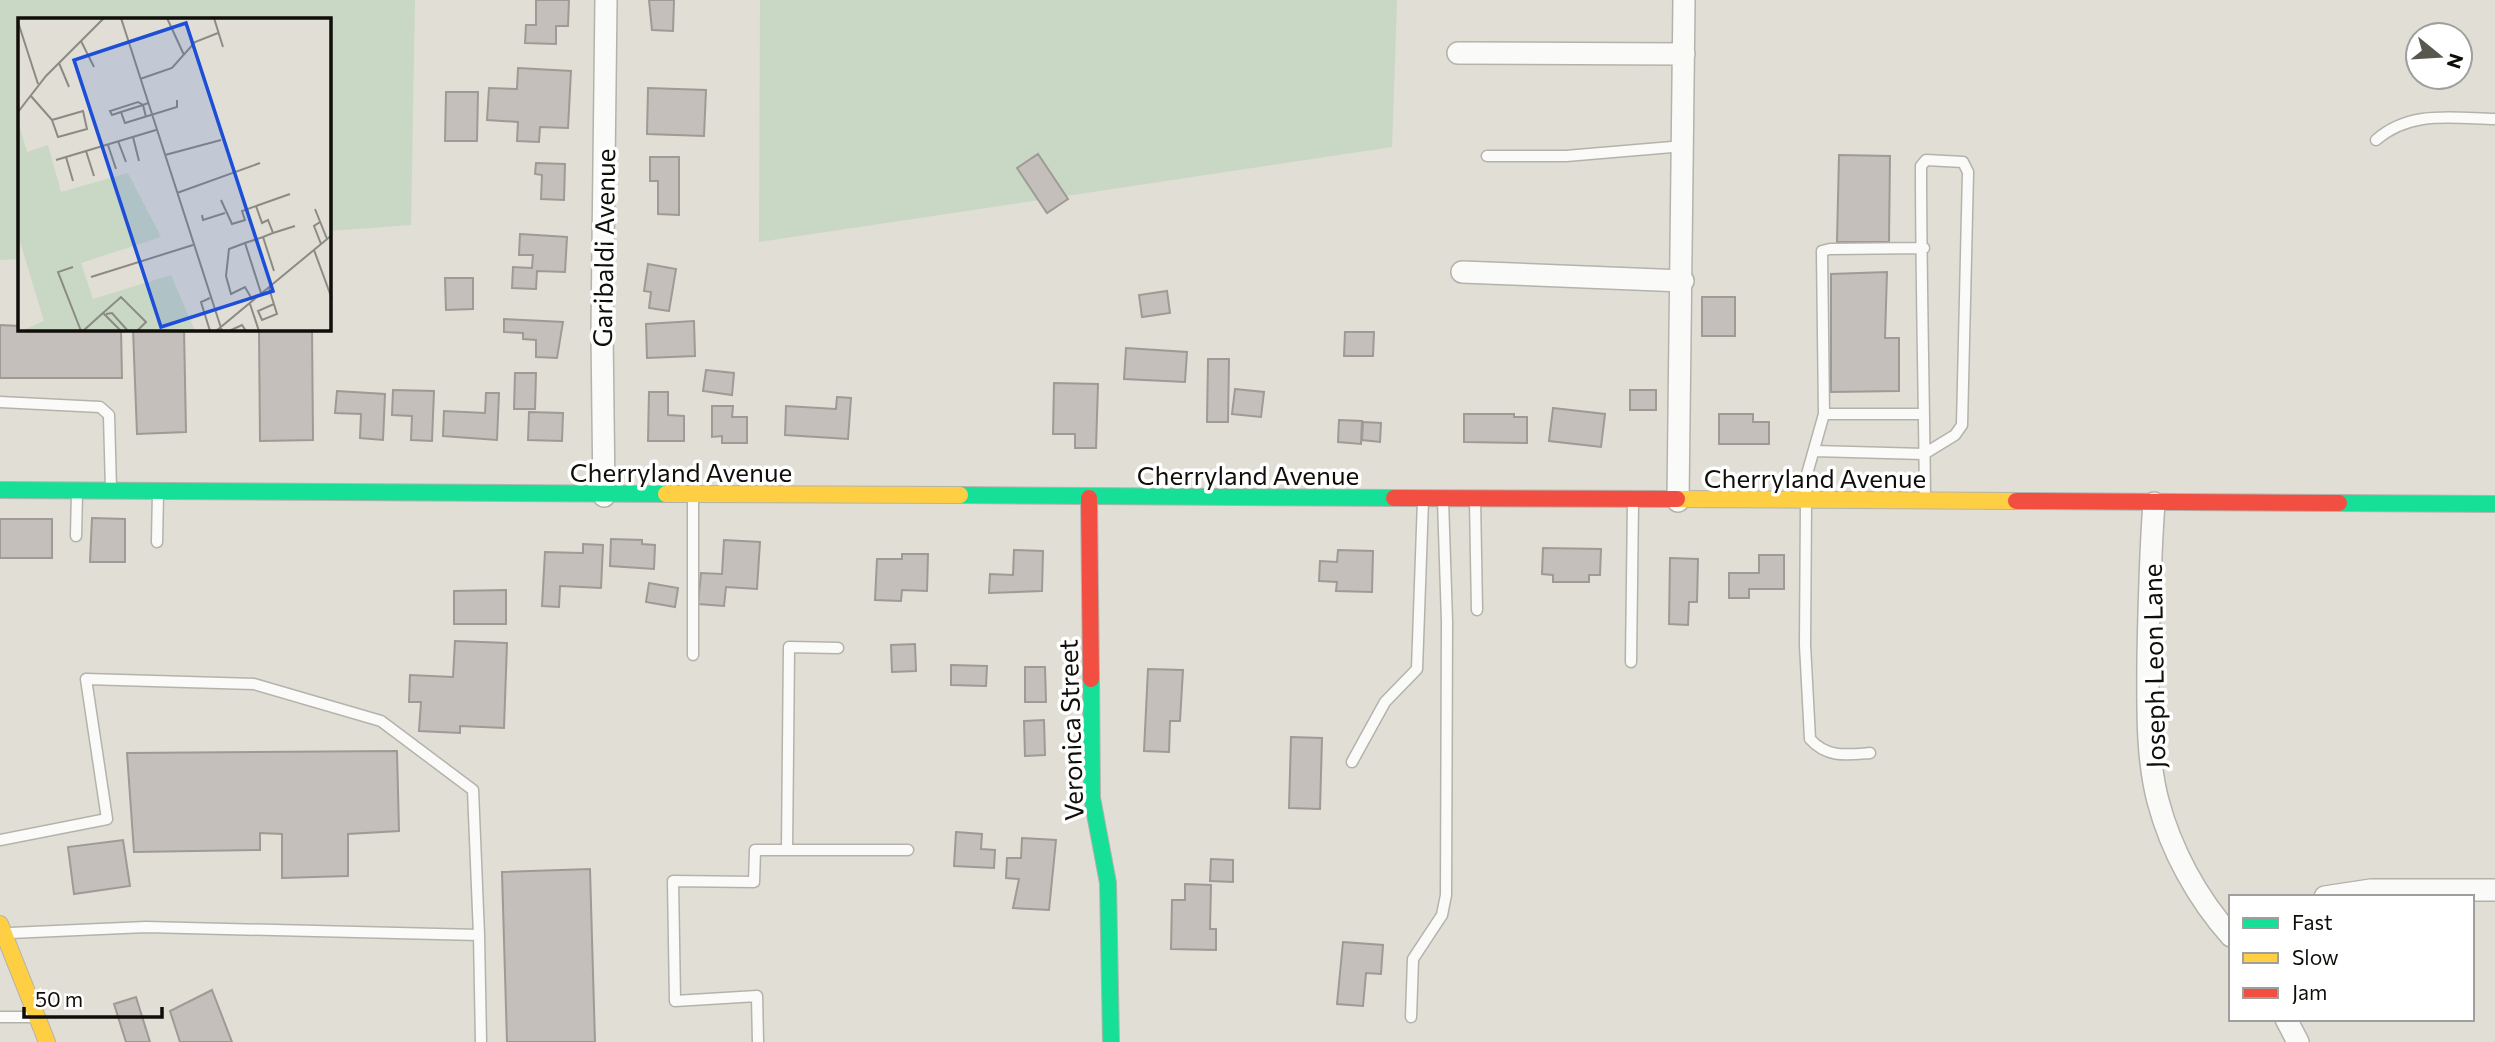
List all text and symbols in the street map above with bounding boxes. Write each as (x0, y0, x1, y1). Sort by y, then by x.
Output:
inset map (18, 18, 331, 331)
north arrow (2404, 21, 2474, 91)
text: N (2443, 51, 2469, 72)
street label: Garibaldi Avenue (586, 148, 620, 348)
street label: Cherryland Avenue (570, 456, 792, 487)
street label: Cherryland Avenue (1137, 459, 1359, 490)
street label: Cherryland Avenue (1704, 462, 1926, 493)
street label: Joseph Leon Lane (2136, 563, 2170, 769)
street label: Veronica Street (1051, 639, 1089, 821)
legend (2229, 895, 2474, 1021)
text: Fast (2292, 909, 2333, 934)
text: Slow (2292, 944, 2339, 969)
scale bar (24, 976, 163, 1020)
text: Jam (2292, 979, 2327, 1004)
text: 50 m (35, 986, 83, 1011)

